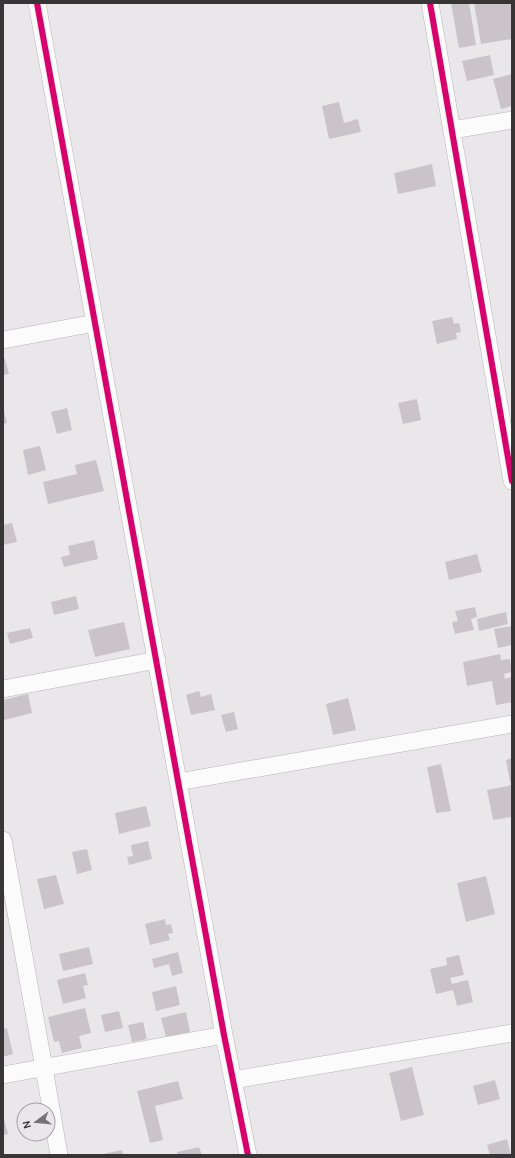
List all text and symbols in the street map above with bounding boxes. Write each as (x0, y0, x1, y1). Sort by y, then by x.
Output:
north arrow (16, 1102, 56, 1142)
text: N (20, 1119, 34, 1130)

